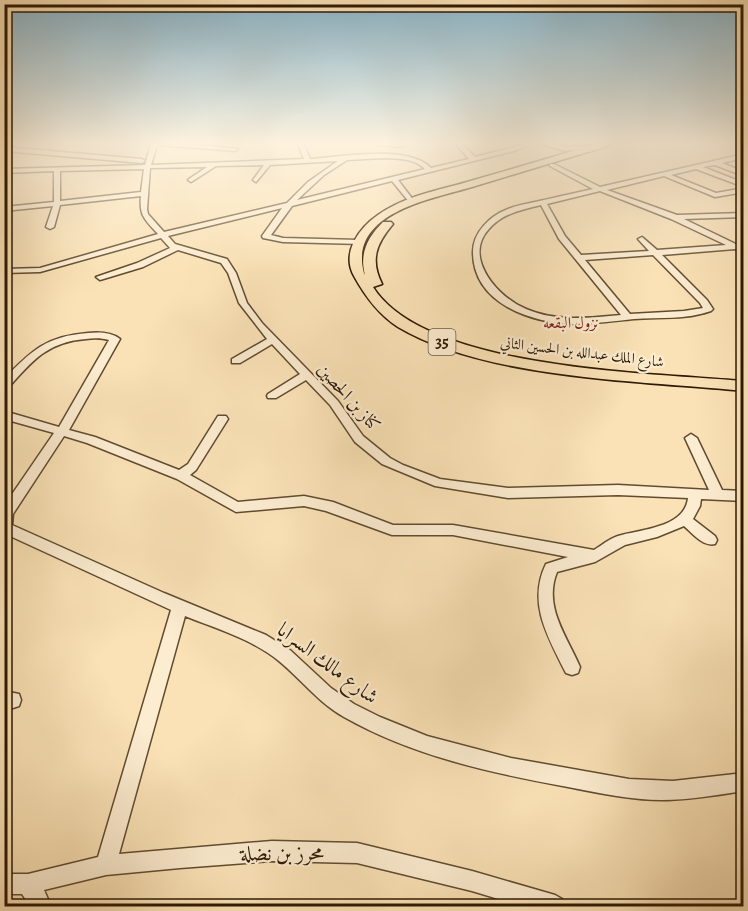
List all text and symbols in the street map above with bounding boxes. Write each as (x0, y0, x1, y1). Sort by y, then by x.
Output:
district label: نزول البقعه (543, 312, 599, 334)
road number: 35 (428, 329, 456, 355)
street label: شارع الملك عبدالله بن الحسين الثاني (499, 332, 665, 375)
street label: كناز بن الحصين (312, 358, 386, 436)
street label: شارع مالك السرايا (269, 616, 384, 713)
street label: محرز بن نضلة (239, 838, 324, 868)

